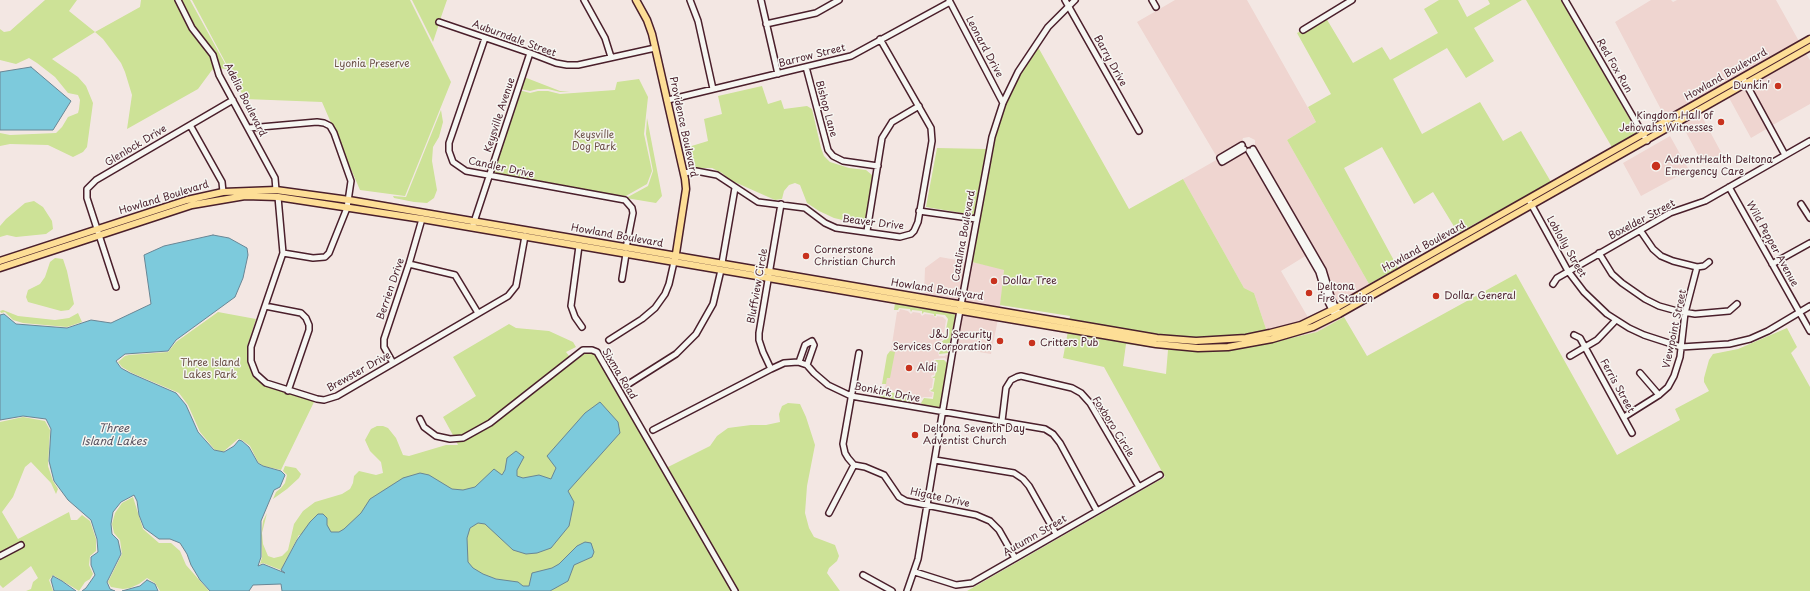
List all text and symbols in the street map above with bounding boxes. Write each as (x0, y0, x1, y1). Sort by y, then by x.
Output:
street label: Leonard Drive (963, 14, 1005, 80)
street label: Auburndale Street (470, 18, 558, 60)
street label: Barry Drive (1091, 33, 1129, 89)
street label: Red Fox Run (1594, 37, 1634, 95)
street label: Barrow Street (777, 42, 847, 70)
street label: Howland Boulevard (1683, 46, 1769, 104)
park label: Lyonia Preserve (334, 58, 410, 70)
street label: Adelia Boulevard (221, 61, 269, 139)
street label: Keysville Avenue (482, 76, 518, 154)
street label: Providence Boulevard (666, 76, 700, 178)
street label: Bishop Lane (813, 79, 839, 139)
place label: Dunkin' (1733, 80, 1770, 92)
marker: Dunkin' (1773, 81, 1783, 91)
place label: Kingdom Hall of Jehovahs Witnesses (1619, 110, 1713, 134)
marker: Kingdom Hall of Jehovahs Witnesses (1716, 117, 1726, 127)
street label: Glenlock Drive (103, 123, 169, 169)
park label: Keysville Dog Park (572, 129, 616, 152)
place label: AdventHealth Deltona Emergency Care (1665, 154, 1773, 178)
street label: Candler Drive (467, 155, 535, 181)
marker: AdventHealth Deltona Emergency Care (1650, 160, 1662, 172)
street label: Howland Boulevard (118, 179, 210, 217)
street label: Catalina Boulevard (950, 189, 978, 283)
street label: Boxelder Street (1607, 197, 1677, 243)
street label: Wild Pepper Avenue (1744, 199, 1800, 289)
street label: Beaver Drive (842, 213, 904, 233)
street label: Loblolly Street (1544, 214, 1588, 280)
street label: Howland Boulevard (1380, 219, 1468, 275)
street label: Howland Boulevard (570, 222, 664, 250)
place label: Cornerstone Christian Church (814, 244, 896, 268)
street label: Bluffview Circle (745, 247, 771, 325)
marker: Cornerstone Christian Church (801, 251, 811, 261)
street label: Berrien Drive (375, 257, 407, 321)
place label: Dollar Tree (1002, 275, 1057, 287)
marker: Dollar Tree (989, 276, 999, 286)
street label: Howland Boulevard (890, 277, 984, 303)
place label: Deltona Fire Station (1317, 281, 1373, 304)
marker: Deltona Fire Station (1304, 288, 1314, 298)
street label: Viewpoint Street (1661, 288, 1689, 370)
place label: Dollar General (1444, 290, 1516, 302)
marker: Dollar General (1431, 291, 1441, 301)
place label: J&J Security Services Corporation (893, 329, 992, 352)
marker: J&J Security Services Corporation (995, 336, 1005, 346)
place label: Critters Pub (1040, 337, 1098, 349)
marker: Critters Pub (1027, 338, 1037, 348)
street label: Sixma Road (599, 346, 639, 402)
street label: Brewster Drive (325, 349, 393, 395)
park label: Three Island Lakes Park (180, 357, 240, 380)
street label: Ferris Street (1597, 357, 1637, 415)
place label: Aldi (917, 362, 936, 374)
marker: Aldi (904, 363, 914, 373)
street label: Bonkirk Drive (853, 381, 921, 405)
street label: Foxboro Circle (1090, 394, 1136, 460)
water label: Three Island Lakes (81, 422, 147, 448)
place label: Deltona Seventh Day Adventist Church (923, 423, 1025, 446)
marker: Deltona Seventh Day Adventist Church (910, 430, 920, 440)
street label: Higate Drive (909, 486, 971, 510)
street label: Autumn Street (1001, 513, 1069, 559)

